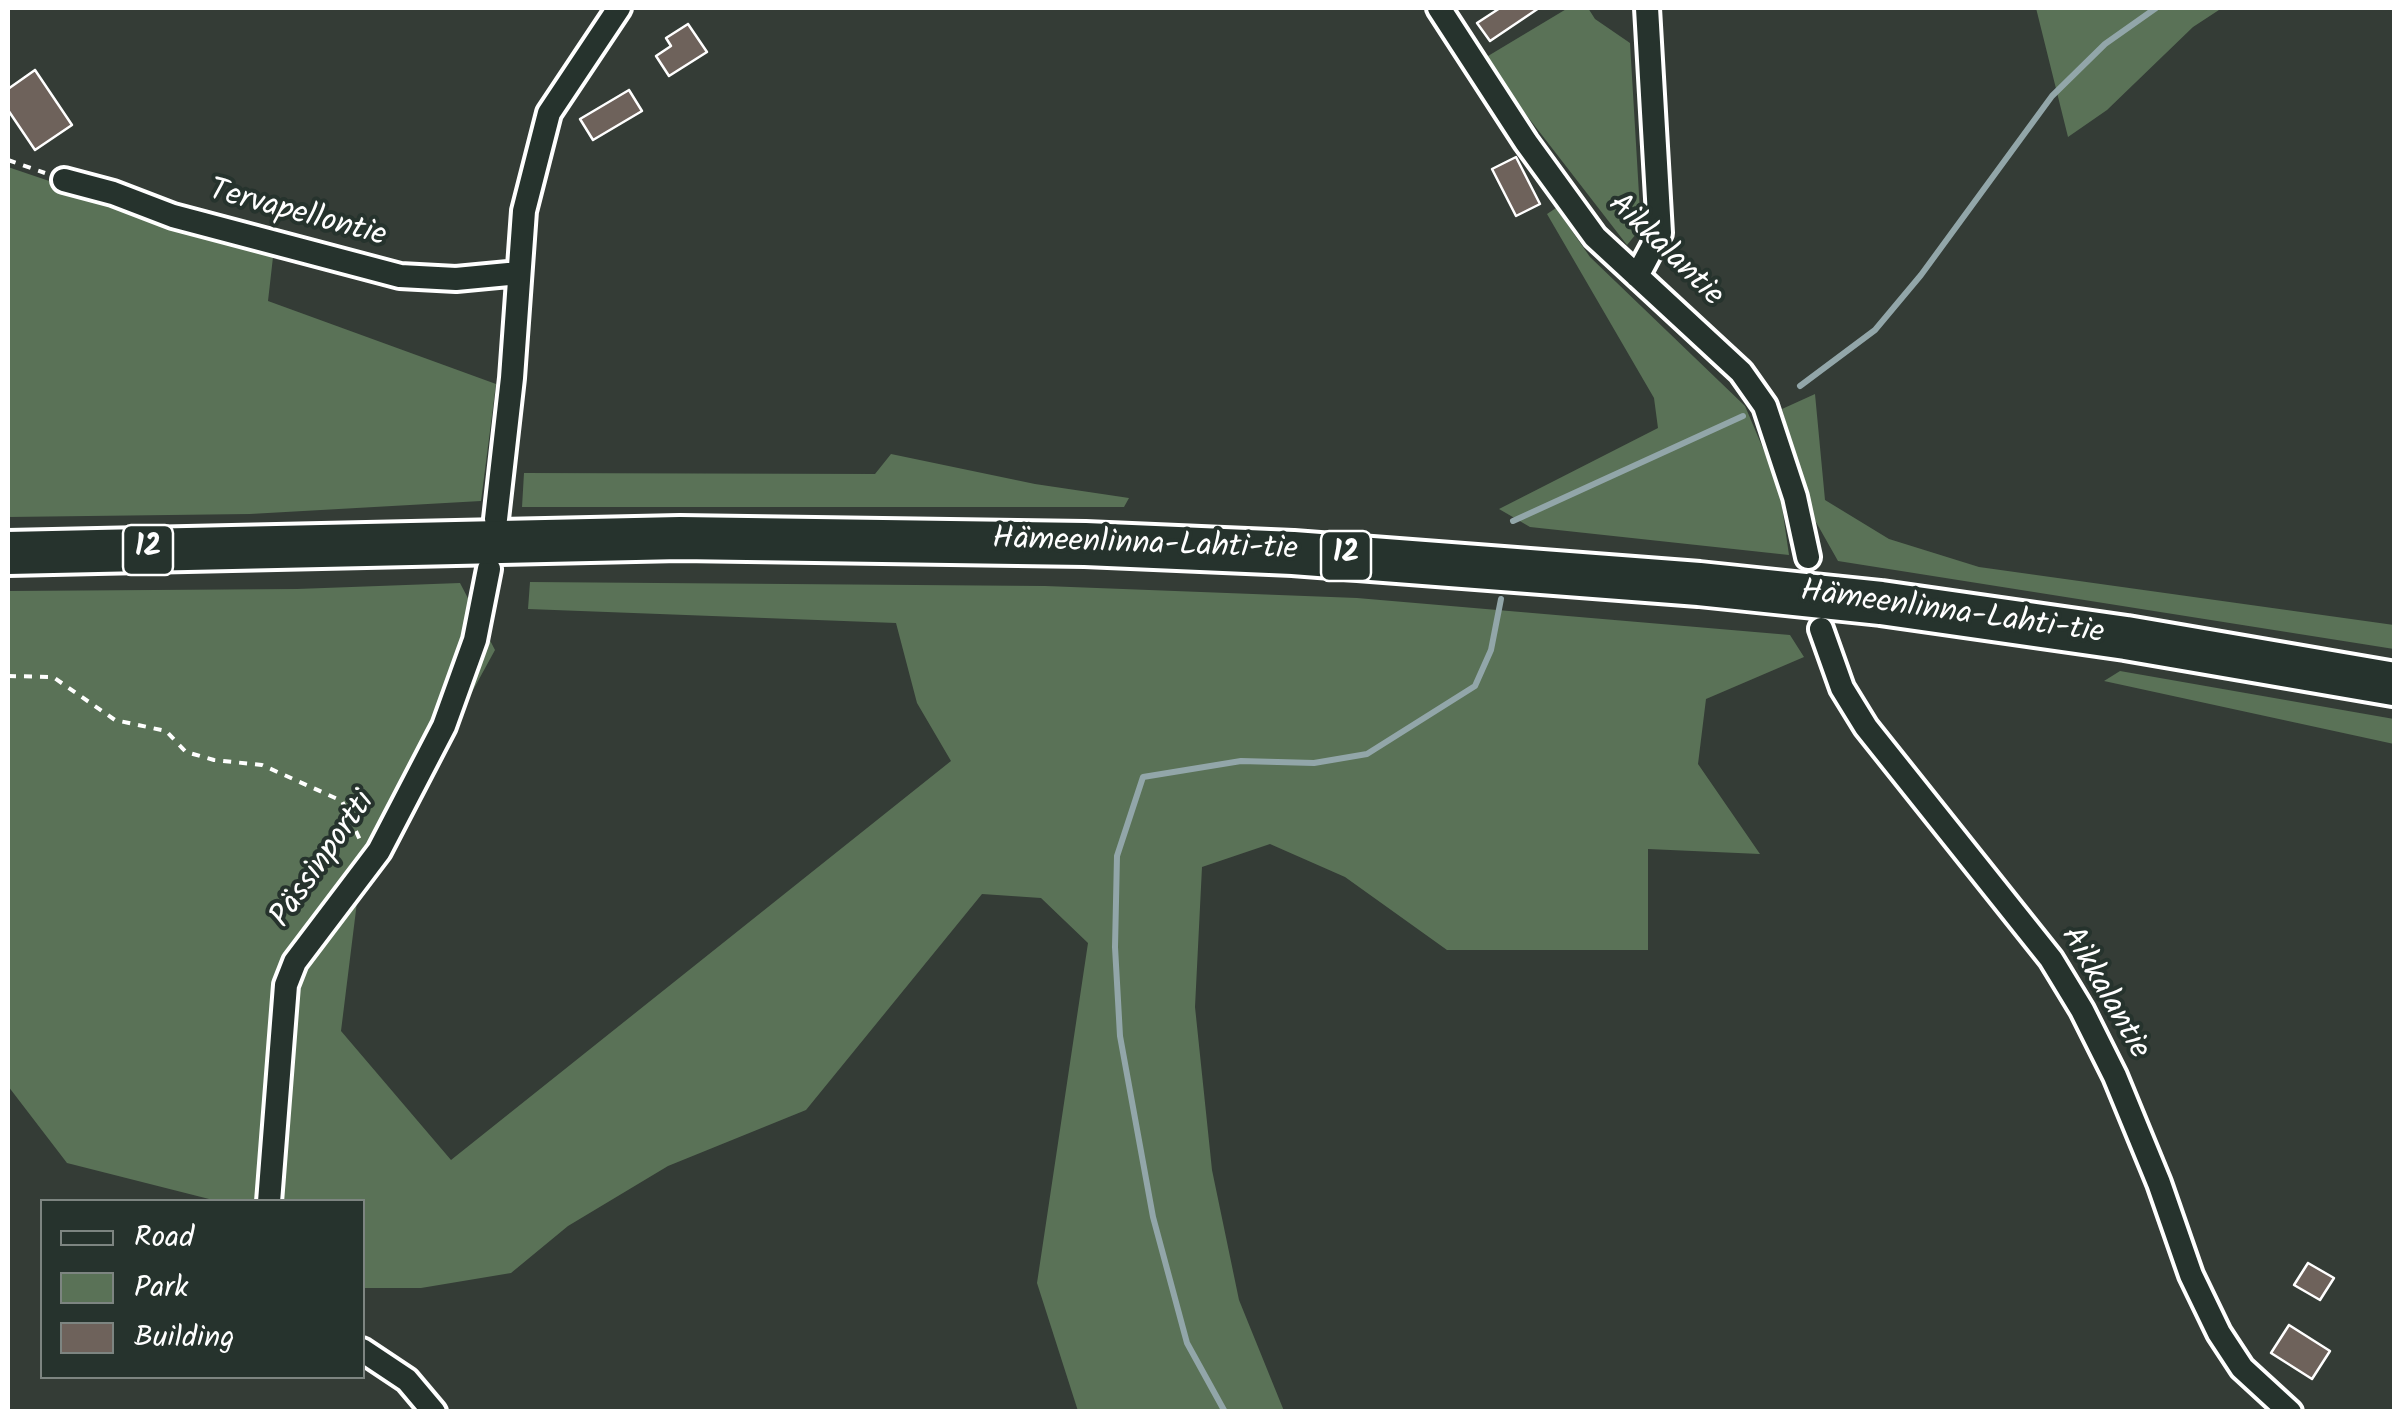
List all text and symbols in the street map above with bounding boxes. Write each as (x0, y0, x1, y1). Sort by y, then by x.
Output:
street label: Tervapellontie (204, 174, 390, 258)
street label: Aikkalantie (1598, 187, 1730, 317)
street label: Hämeenlinna-Lahti-tie (991, 522, 1299, 572)
road number: 12 (123, 525, 173, 575)
road number: 12 (1321, 531, 1371, 581)
street label: Hämeenlinna-Lahti-tie (1798, 575, 2106, 655)
street label: Pässinportti (264, 786, 386, 936)
street label: Aikkalantie (2050, 921, 2156, 1067)
legend (40, 1199, 365, 1379)
text: Road (134, 1214, 194, 1262)
text: Park (134, 1264, 188, 1312)
text: Building (134, 1314, 234, 1362)

